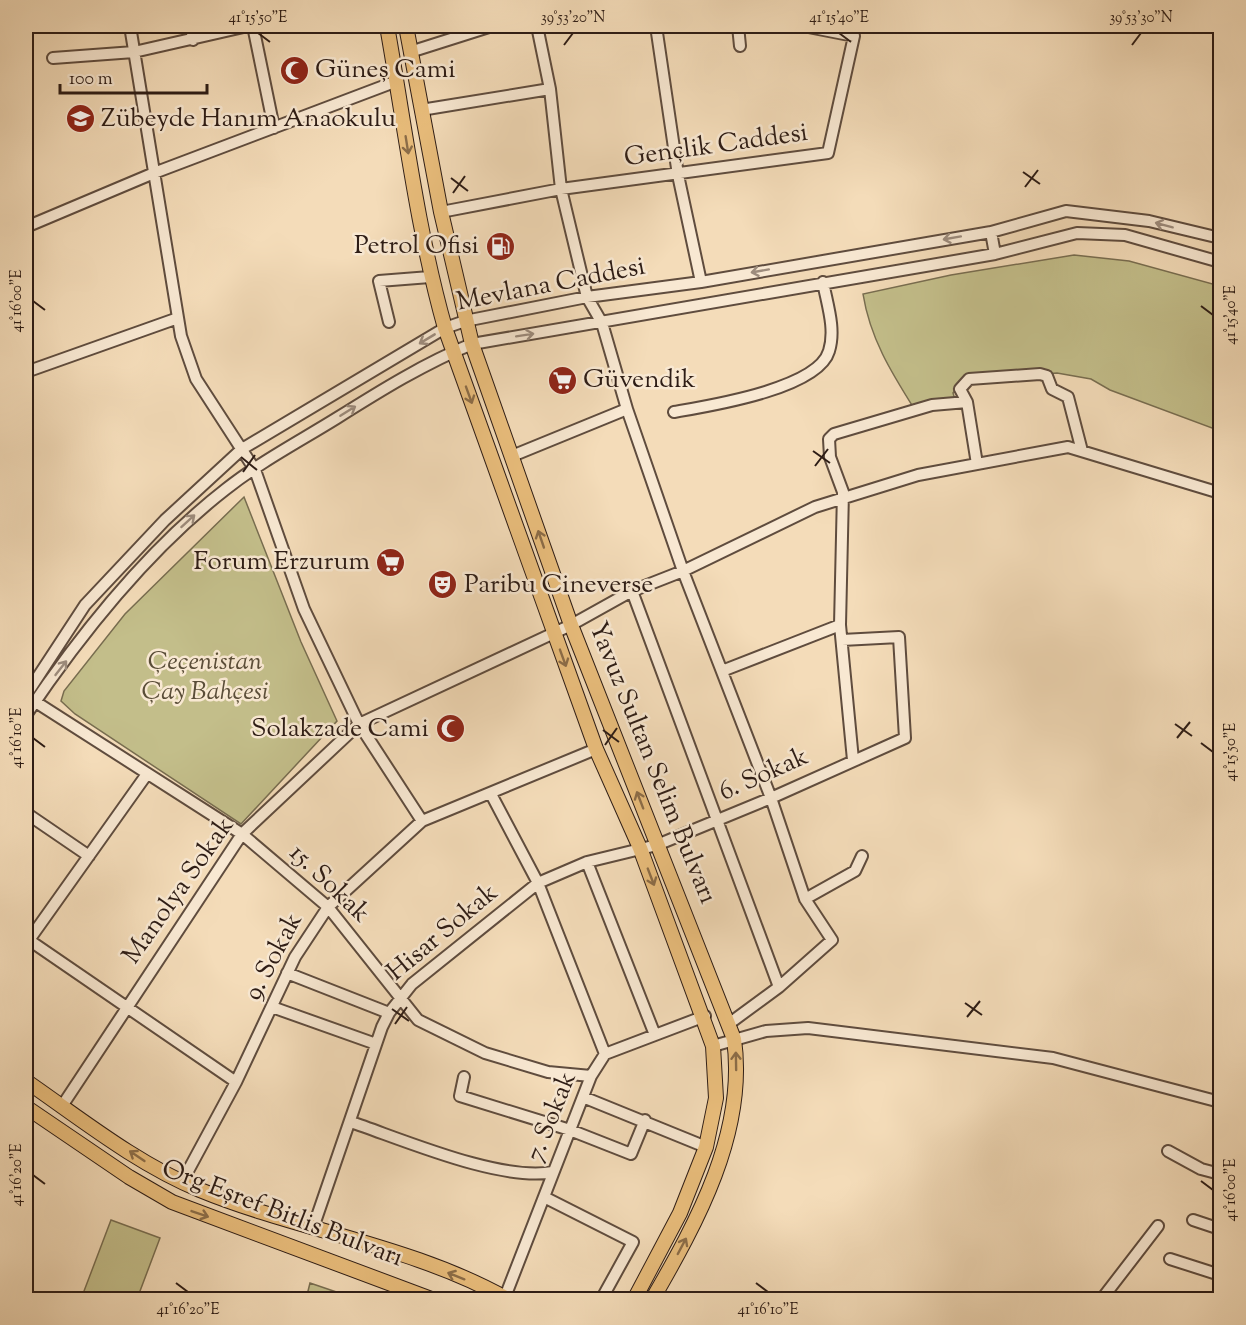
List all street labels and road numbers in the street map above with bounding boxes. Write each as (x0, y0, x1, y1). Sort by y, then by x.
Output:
street label: Gençlik Caddesi (622, 115, 810, 177)
street label: Mevlana Caddesi (453, 249, 649, 321)
street label: Yavuz Sultan Selim Bulvarı (578, 616, 726, 910)
street label: 6. Sokak (713, 739, 815, 811)
street label: Manolya Sokak (114, 810, 244, 972)
street label: 15. Sokak (280, 836, 378, 932)
street label: Hisar Sokak (379, 875, 507, 991)
street label: 9. Sokak (235, 907, 313, 1007)
street label: 7. Sokak (517, 1067, 587, 1167)
street label: Org Eşref Bitlis Bulvarı (156, 1151, 408, 1277)

